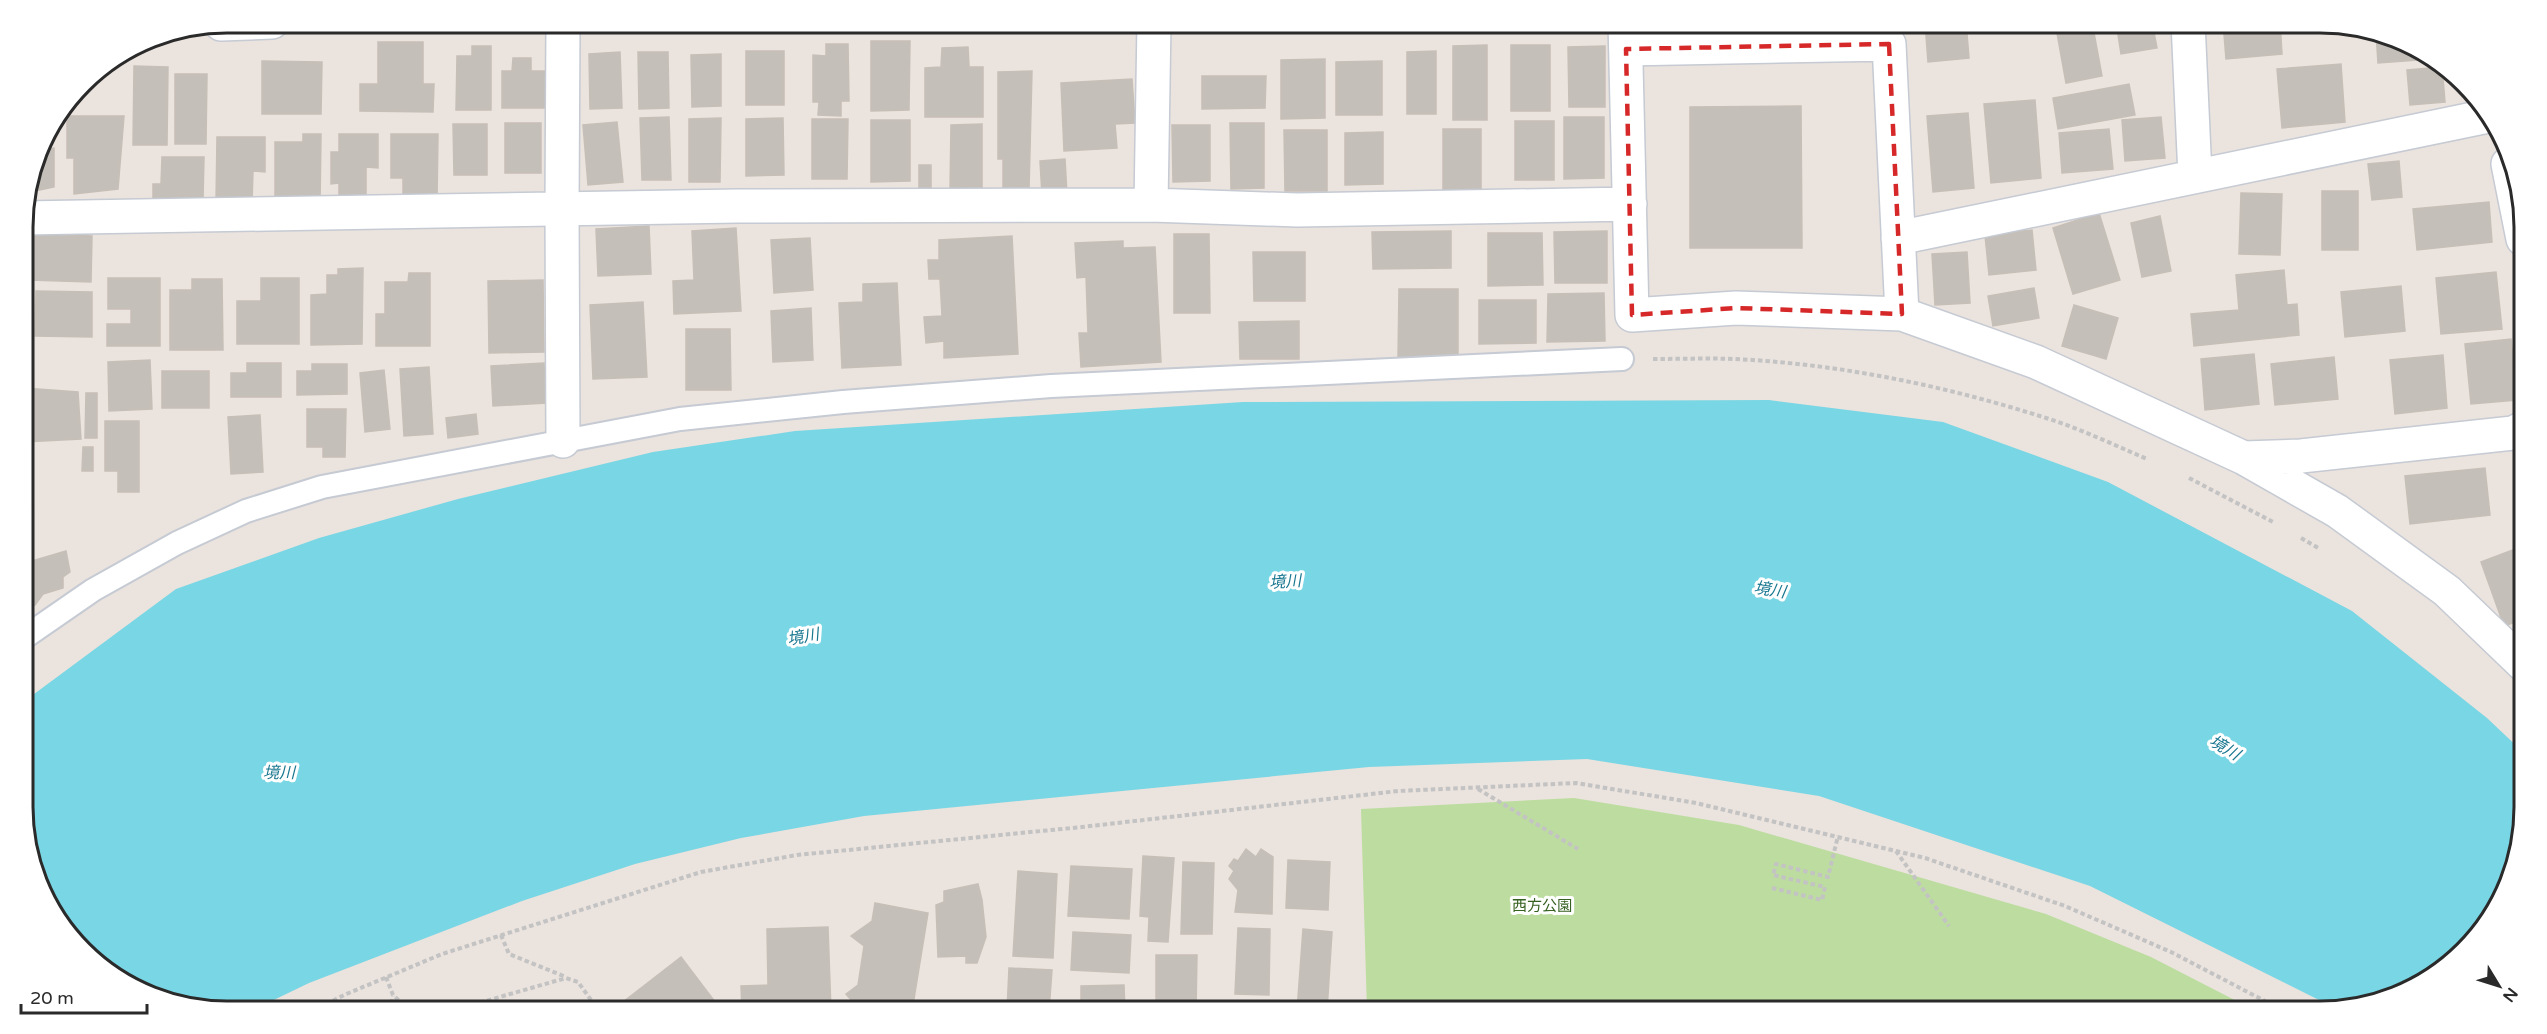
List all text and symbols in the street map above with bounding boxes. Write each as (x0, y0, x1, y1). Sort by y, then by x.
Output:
water label: 境川 (1268, 571, 1304, 593)
water label: 境川 (1752, 578, 1789, 603)
water label: 境川 (786, 624, 823, 650)
water label: 境川 (2206, 731, 2245, 766)
water label: 境川 (263, 763, 297, 783)
park label: 西方公園 (1512, 897, 1572, 915)
north arrow (2469, 956, 2529, 1016)
scale bar (21, 977, 147, 1015)
text: N (2498, 983, 2522, 1006)
text: 20 m (30, 987, 74, 1009)

